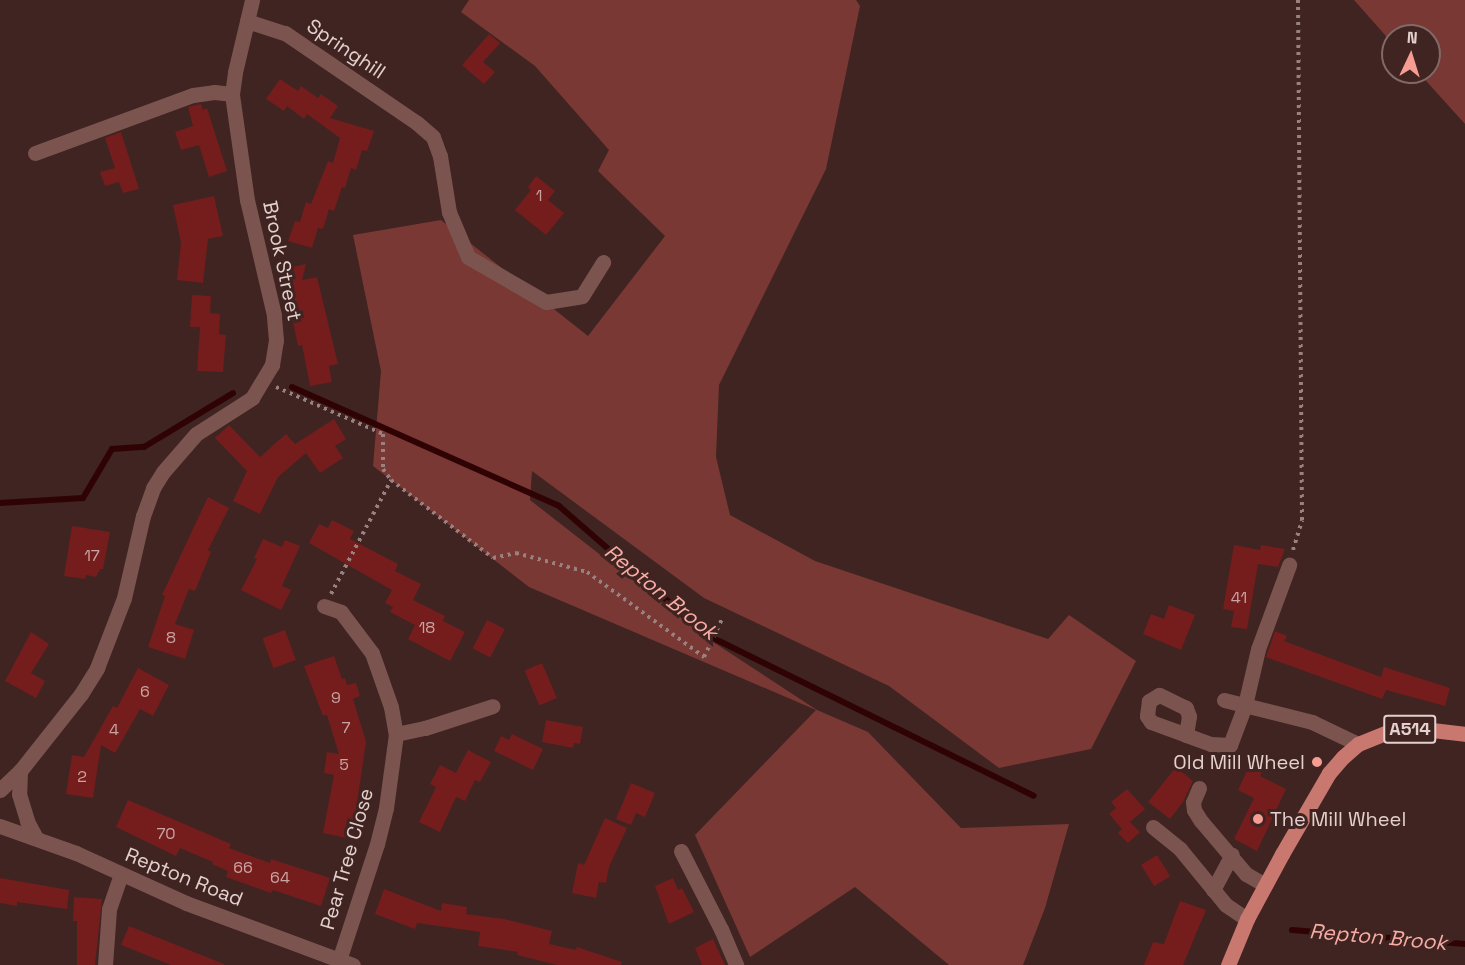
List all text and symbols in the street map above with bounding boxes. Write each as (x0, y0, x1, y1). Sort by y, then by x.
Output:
street label: Springhill (302, 14, 390, 84)
north arrow (1381, 24, 1441, 84)
text: N (1406, 27, 1418, 48)
house number: 1 (536, 186, 542, 206)
street label: Brook Street (258, 199, 306, 323)
water label: Repton Brook (599, 539, 723, 645)
house number: 17 (84, 546, 100, 566)
house number: 41 (1231, 588, 1247, 608)
house number: 18 (419, 618, 435, 638)
house number: 8 (166, 628, 176, 648)
house number: 6 (140, 682, 150, 702)
house number: 9 (331, 688, 341, 708)
road number: A514 (1383, 714, 1437, 744)
house number: 7 (341, 718, 351, 738)
house number: 4 (109, 720, 119, 740)
place label: Old Mill Wheel (1173, 750, 1305, 774)
house number: 5 (339, 755, 349, 775)
marker: Old Mill Wheel (1310, 755, 1324, 769)
house number: 2 (77, 767, 87, 787)
street label: Pear Tree Close (315, 785, 379, 933)
place label: The Mill Wheel (1270, 807, 1406, 831)
marker: The Mill Wheel (1251, 812, 1265, 826)
house number: 70 (156, 824, 176, 844)
street label: Repton Road (122, 843, 246, 911)
house number: 66 (233, 858, 253, 878)
house number: 64 (270, 868, 290, 888)
water label: Repton Brook (1308, 918, 1448, 956)

